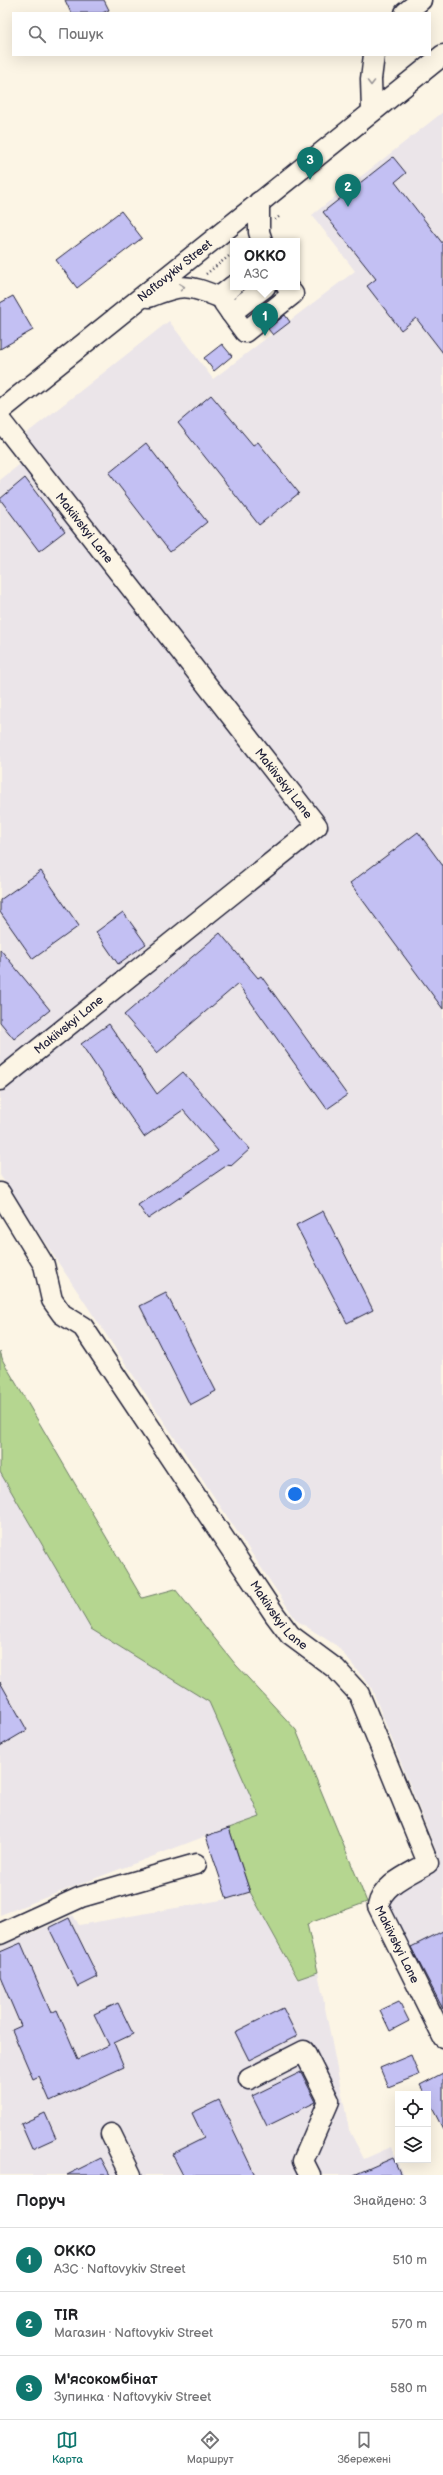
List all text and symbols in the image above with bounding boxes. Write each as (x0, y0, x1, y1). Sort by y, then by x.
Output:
search box (12, 12, 431, 56)
icon: search (26, 23, 48, 45)
text: Пошук (58, 25, 104, 44)
one-way arrow (367, 80, 375, 86)
pin: 3 (297, 147, 323, 180)
pin: 2 (335, 174, 361, 207)
street label: Naftovykiv Street (134, 236, 215, 305)
popup (230, 238, 300, 290)
text: OKKO (244, 247, 286, 266)
text: АЗС (244, 266, 268, 282)
one-way arrow (179, 283, 185, 292)
pin: 1 (252, 303, 278, 336)
street label: Makiivskyi Lane (52, 490, 116, 566)
street label: Makiivskyi Lane (252, 745, 316, 821)
street label: Makiivskyi Lane (31, 993, 107, 1057)
your location (285, 1484, 305, 1504)
street label: Makiivskyi Lane (247, 1578, 311, 1653)
street label: Makiivskyi Lane (371, 1903, 423, 1986)
map controls (395, 2091, 431, 2163)
button: locate (395, 2091, 431, 2127)
button: layers (395, 2127, 431, 2163)
text: Поруч (16, 2191, 66, 2211)
text: Знайдено: 3 (353, 2193, 427, 2209)
text: OKKO (54, 2242, 96, 2261)
text: 1 (26, 2252, 32, 2268)
text: 510 m (393, 2252, 427, 2268)
text: АЗС · Naftovykiv Street (54, 2261, 185, 2277)
text: TIR (54, 2306, 78, 2325)
text: 2 (25, 2316, 33, 2332)
text: 570 m (391, 2316, 427, 2332)
text: Магазин · Naftovykiv Street (54, 2325, 213, 2341)
text: М'ясокомбінат (54, 2370, 158, 2389)
text: 3 (25, 2380, 33, 2396)
text: 580 m (390, 2380, 427, 2396)
text: Зупинка · Naftovykiv Street (54, 2389, 211, 2405)
tab: Карта (52, 2429, 83, 2466)
tab: Маршрут (187, 2429, 234, 2466)
tab: Збережені (337, 2429, 391, 2466)

